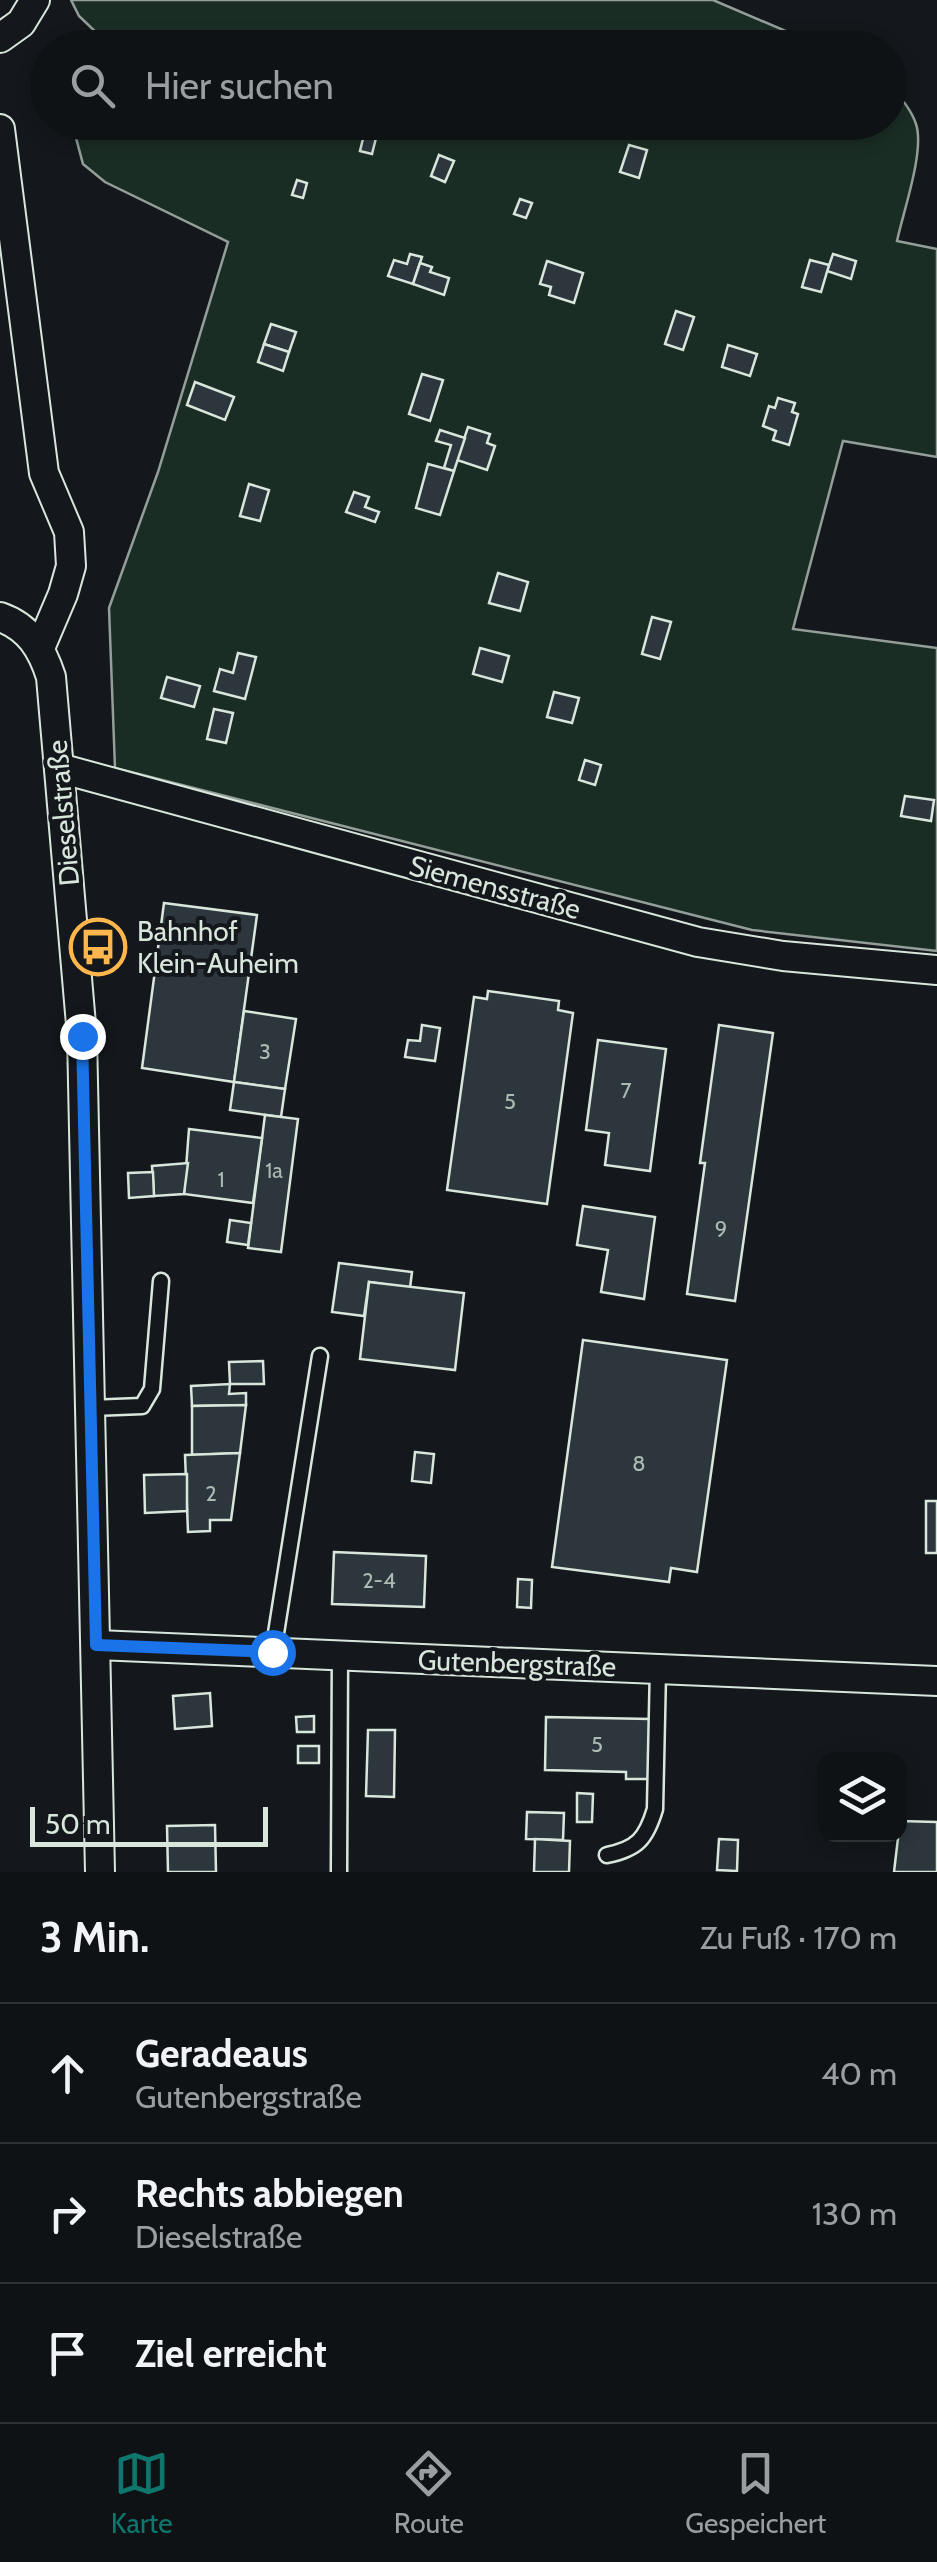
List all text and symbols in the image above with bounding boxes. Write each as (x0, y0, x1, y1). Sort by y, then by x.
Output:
search box (30, 30, 907, 140)
icon: search (65, 58, 120, 113)
text: Hier suchen (145, 62, 334, 109)
street label: Dieselstraße (40, 739, 86, 887)
street label: Siemensstraße (406, 848, 584, 926)
place label: Bahnhof Klein-Auheim (137, 914, 299, 980)
bus stop icon: Bahnhof Klein-Auheim (68, 917, 128, 977)
route end (60, 1014, 106, 1060)
house number: 3 (259, 1038, 271, 1065)
house number: 7 (620, 1077, 632, 1104)
house number: 5 (504, 1088, 516, 1115)
house number: 1a (265, 1157, 283, 1184)
house number: 1 (217, 1166, 225, 1193)
house number: 9 (715, 1215, 727, 1242)
house number: 8 (632, 1450, 646, 1477)
house number: 2 (205, 1480, 217, 1507)
house number: 2-4 (362, 1567, 396, 1594)
route start (250, 1630, 296, 1676)
street label: Gutenbergstraße (417, 1643, 617, 1683)
house number: 5 (591, 1731, 603, 1758)
map controls (817, 1752, 907, 1842)
button: layers (817, 1752, 907, 1842)
scale bar (30, 1802, 268, 1846)
text: 50 m (45, 1807, 111, 1841)
text: 3 Min. (40, 1911, 149, 1963)
text: Zu Fuß · 170 m (700, 1918, 897, 1957)
text: Geradeaus (135, 2030, 308, 2077)
icon: ahead (40, 2046, 95, 2101)
text: 40 m (821, 2054, 897, 2093)
text: Gutenbergstraße (135, 2077, 362, 2116)
text: Rechts abbiegen (135, 2170, 404, 2217)
icon: right (40, 2186, 95, 2241)
text: 130 m (812, 2194, 897, 2233)
text: Dieselstraße (135, 2217, 302, 2256)
icon: arrive (40, 2326, 95, 2381)
text: Ziel erreicht (135, 2330, 327, 2377)
tab: Karte (111, 2446, 172, 2540)
tab: Route (394, 2446, 464, 2540)
tab: Gespeichert (685, 2446, 826, 2540)

